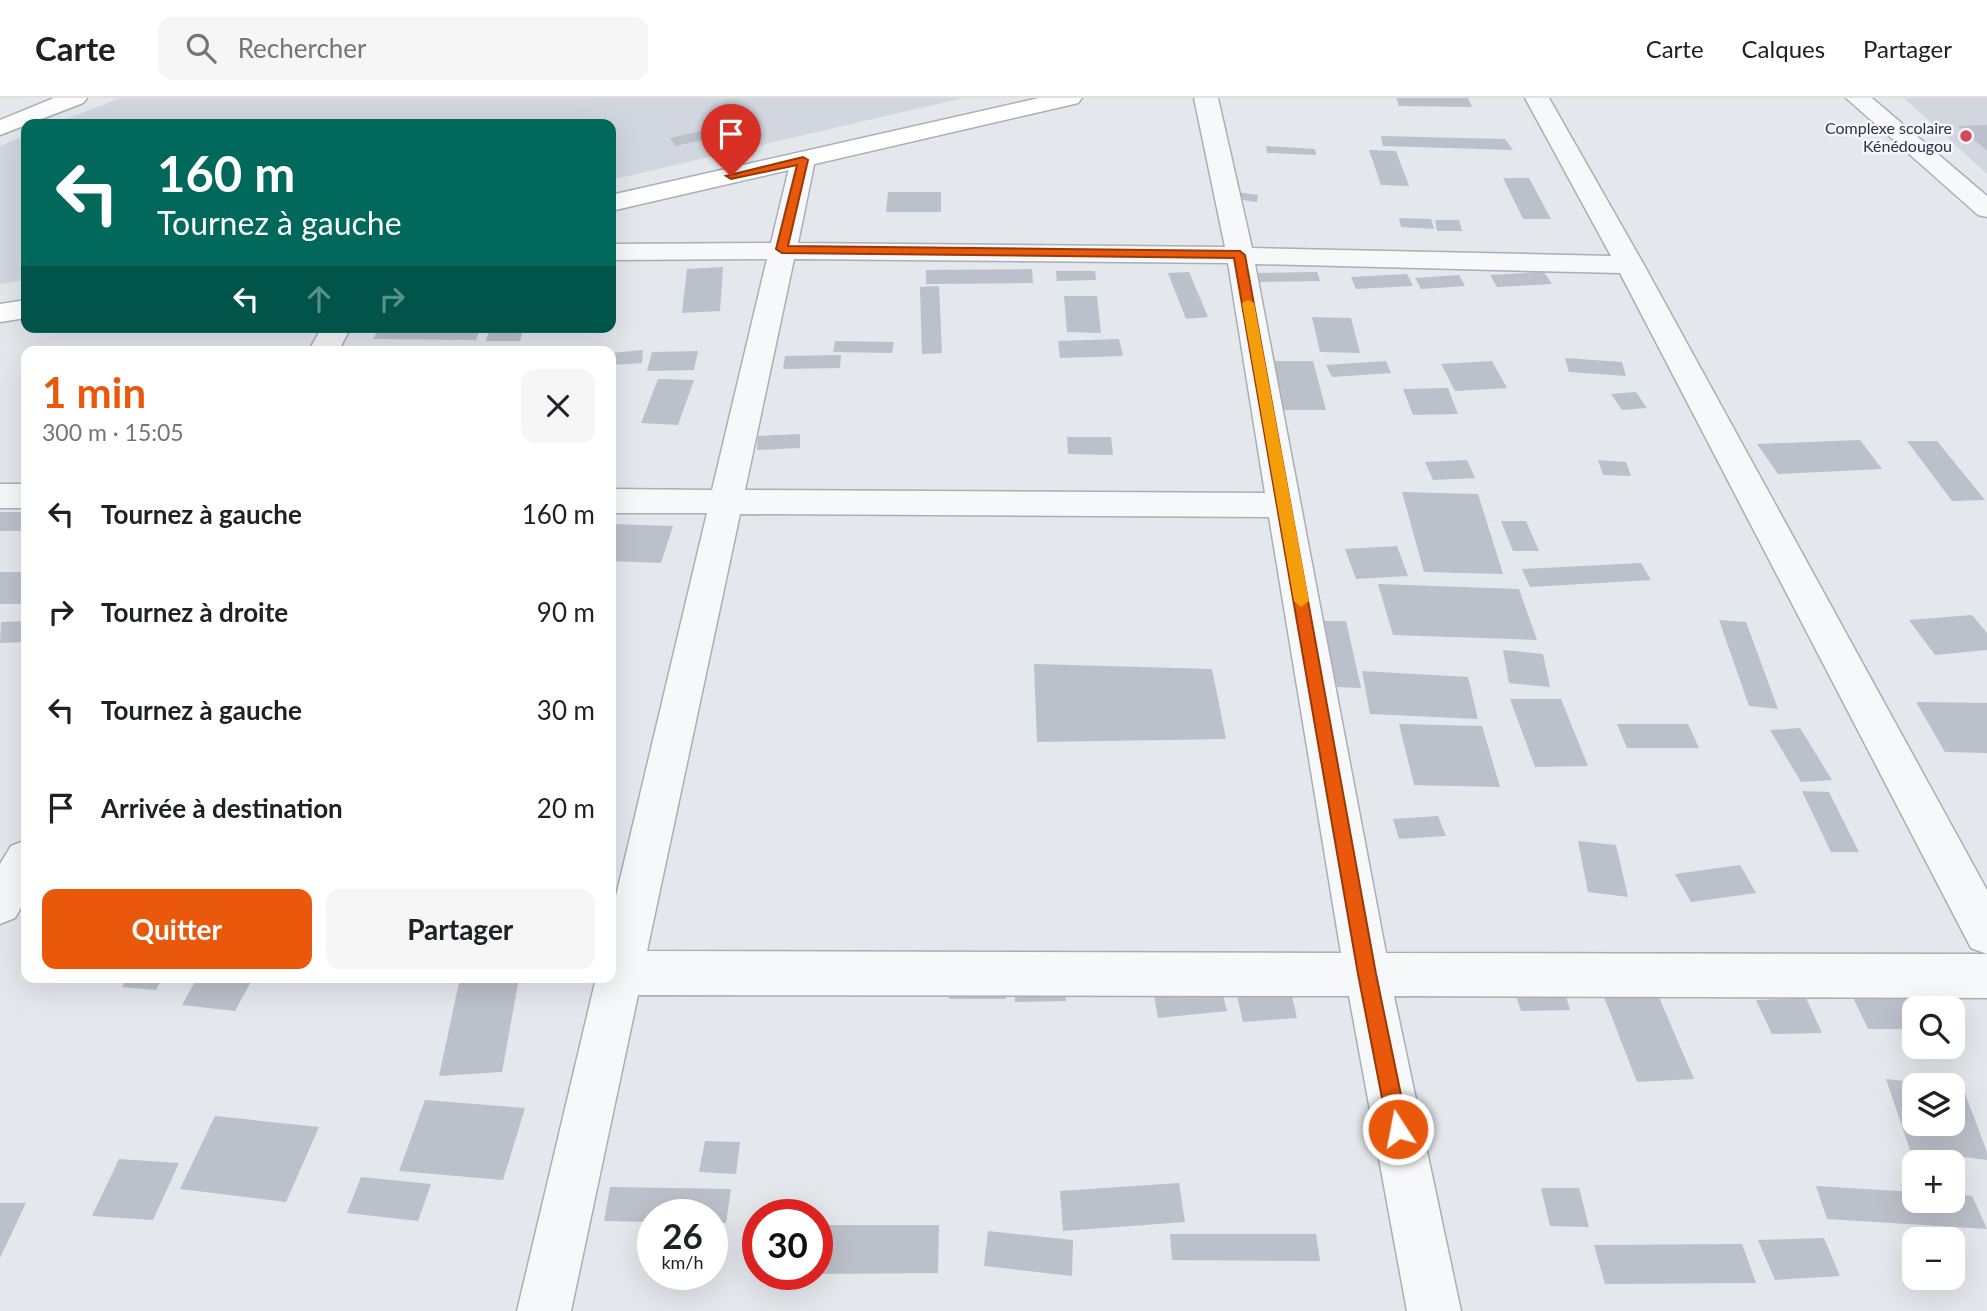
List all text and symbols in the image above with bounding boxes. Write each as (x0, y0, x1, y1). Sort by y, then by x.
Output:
search box (158, 17, 648, 80)
text: Carte (35, 28, 116, 68)
icon: search (182, 29, 220, 67)
text: Rechercher (238, 32, 367, 64)
text: Carte (1646, 34, 1704, 63)
text: Calques (1742, 34, 1825, 63)
text: Partager (1863, 34, 1952, 63)
pin (701, 104, 761, 176)
icon: arrive (712, 115, 750, 153)
place label: Complexe scolaire Kénédougou (1825, 118, 1952, 155)
marker: Complexe scolaire Kénédougou (1958, 128, 1974, 144)
text: 160 m (157, 144, 295, 202)
icon: left (42, 147, 133, 238)
text: Tournez à gauche (157, 203, 402, 242)
icon: left (227, 280, 265, 318)
icon: ahead (300, 280, 338, 318)
icon: right (373, 280, 411, 318)
text: 1 min (42, 367, 146, 417)
button: close (521, 369, 595, 443)
text: 300 m · 15:05 (42, 418, 184, 446)
icon: left (42, 495, 80, 533)
text: Tournez à gauche (101, 498, 302, 530)
text: 160 m (522, 498, 595, 530)
icon: right (42, 593, 80, 631)
text: Tournez à droite (101, 596, 288, 628)
text: 90 m (537, 596, 595, 628)
icon: left (42, 691, 80, 729)
text: Tournez à gauche (101, 694, 302, 726)
text: 30 m (537, 694, 595, 726)
icon: arrive (42, 789, 80, 827)
text: Arrivée à destination (101, 792, 343, 824)
text: 20 m (537, 792, 595, 824)
button: Quitter (42, 889, 312, 969)
button: Partager (326, 889, 595, 969)
map controls (1902, 996, 1965, 1290)
button: search (1902, 996, 1965, 1059)
button: layers (1902, 1073, 1965, 1136)
position arrow (1361, 1092, 1435, 1166)
button: + (1902, 1150, 1965, 1213)
speed limit sign: 30 (742, 1199, 833, 1290)
text: 26 (662, 1214, 703, 1256)
button: − (1902, 1227, 1965, 1290)
text: km/h (661, 1251, 704, 1273)

